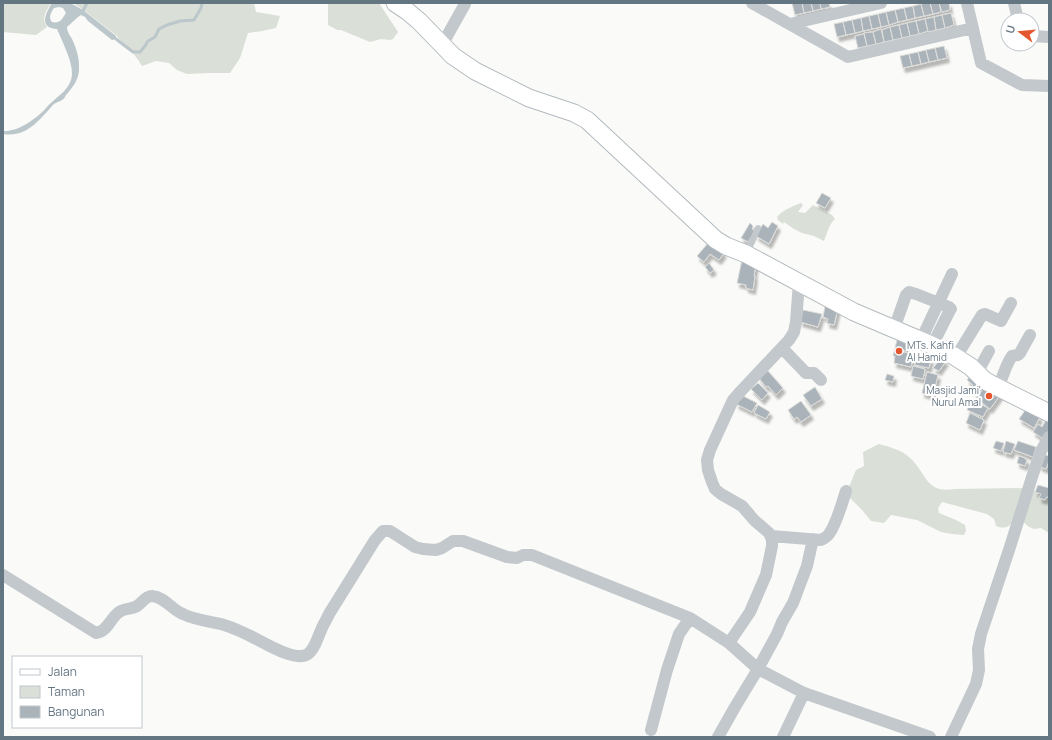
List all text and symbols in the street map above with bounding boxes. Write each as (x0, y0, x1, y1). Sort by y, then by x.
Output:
north arrow (1000, 12, 1040, 52)
text: U (1002, 23, 1018, 35)
place label: MTs. Kahfi Al Hamid (907, 338, 954, 364)
marker: MTs. Kahfi Al Hamid (894, 346, 904, 356)
place label: Masjid Jami' Nurul Amal (926, 383, 981, 409)
marker: Masjid Jami' Nurul Amal (984, 391, 994, 401)
legend (12, 656, 142, 728)
text: Jalan (48, 663, 77, 680)
text: Taman (48, 683, 85, 700)
text: Bangunan (48, 703, 104, 720)

